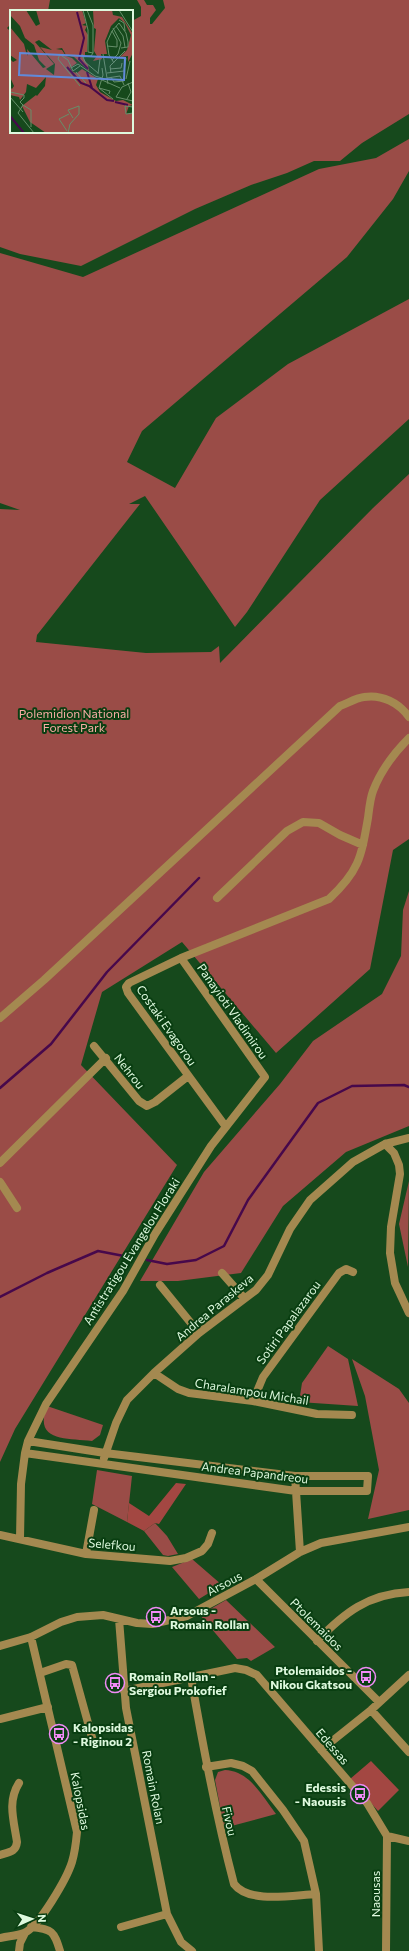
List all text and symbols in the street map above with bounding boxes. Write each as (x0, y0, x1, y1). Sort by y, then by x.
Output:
inset map (10, 10, 133, 133)
park label: Polemidion National Forest Park (19, 706, 129, 734)
street label: Panayioti Vladimirou (195, 961, 271, 1061)
street label: Costaki Evagorou (134, 982, 200, 1068)
street label: Nehrou (112, 1051, 148, 1091)
street label: Antistratigou Evangelou Floraki (80, 1175, 182, 1327)
street label: Andrea Paraskeva (173, 1271, 255, 1343)
street label: Sotiri Papalazarou (253, 1278, 323, 1366)
street label: Charalampou Michail (194, 1375, 310, 1407)
street label: Andrea Papandreou (201, 1459, 309, 1485)
street label: Selefkou (88, 1535, 136, 1553)
street label: Arsous (204, 1568, 244, 1598)
street label: Ptolemaidos (288, 1595, 346, 1653)
place label: Arsous - Romain Rollan (170, 1603, 249, 1631)
bus stop icon: Arsous - Romain Rollan (145, 1606, 167, 1628)
place label: Ptolemaidos - Nikou Gkatsou (270, 1663, 352, 1691)
bus stop icon: Ptolemaidos - Nikou Gkatsou (355, 1666, 377, 1688)
place label: Romain Rollan - Sergiou Prokofief (129, 1669, 227, 1697)
bus stop icon: Romain Rollan - Sergiou Prokofief (104, 1672, 126, 1694)
place label: Kalopsidas - Riginou 2 (73, 1720, 133, 1748)
bus stop icon: Kalopsidas - Riginou 2 (48, 1723, 70, 1745)
street label: Edessas (314, 1725, 352, 1767)
street label: Romain Rolan (140, 1749, 168, 1825)
street label: Kalopsidas (69, 1771, 93, 1831)
place label: Edessis - Naousis (295, 1780, 346, 1808)
bus stop icon: Edessis - Naousis (349, 1783, 371, 1805)
street label: Fivou (220, 1805, 240, 1837)
street label: Naousas (368, 1871, 382, 1917)
north arrow (12, 1899, 52, 1939)
text: N (36, 1914, 49, 1923)

